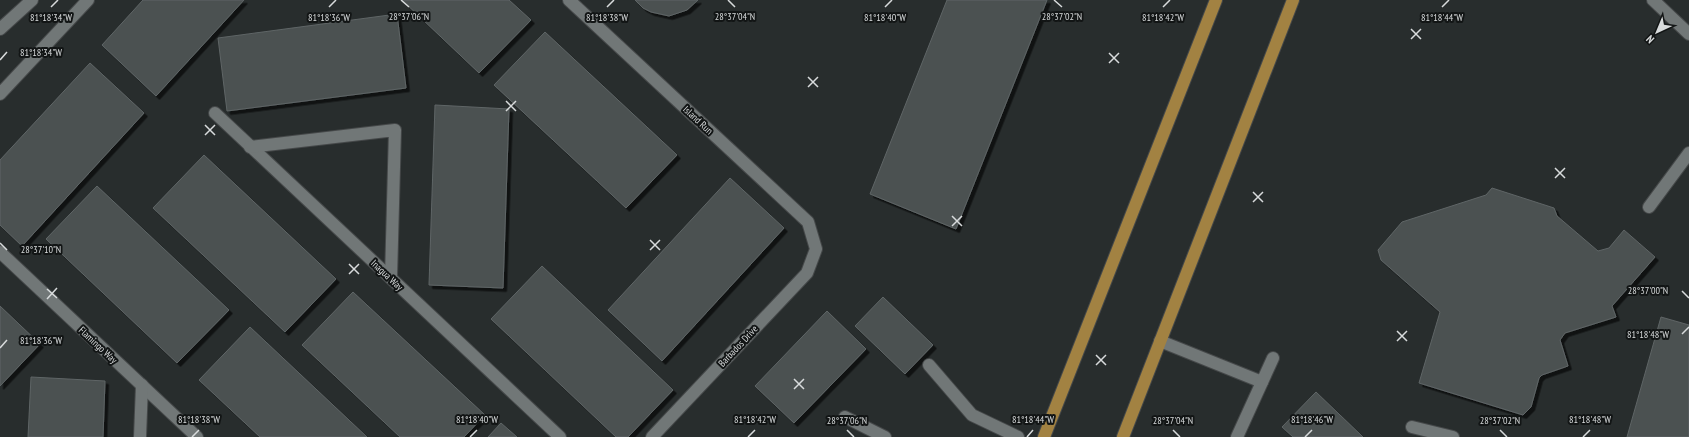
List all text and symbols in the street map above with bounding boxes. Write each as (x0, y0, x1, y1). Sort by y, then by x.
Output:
text: 28°37'06"N (389, 10, 429, 23)
text: 28°37'04"N (715, 10, 755, 23)
text: 28°37'02"N (1042, 10, 1082, 23)
text: 81°18'34"W (30, 11, 72, 24)
text: 81°18'36"W (308, 11, 350, 24)
text: 81°18'38"W (586, 11, 628, 24)
text: 81°18'40"W (864, 11, 906, 24)
text: 81°18'42"W (1142, 11, 1184, 24)
text: 81°18'44"W (1421, 11, 1463, 24)
north arrow (1637, 12, 1677, 52)
text: N (1643, 32, 1657, 46)
text: 81°18'34"W (20, 46, 62, 59)
street label: Island Run (680, 103, 716, 137)
text: 28°37'10"N (21, 243, 61, 256)
street label: Inagua Way (368, 257, 406, 293)
text: 28°37'00"N (1628, 284, 1668, 297)
street label: Barbados Drive (715, 323, 761, 369)
street label: Flamingo Way (76, 324, 120, 366)
text: 81°18'48"W (1627, 328, 1669, 341)
text: 81°18'36"W (20, 334, 62, 347)
text: 81°18'38"W (178, 413, 220, 426)
text: 81°18'40"W (456, 413, 498, 426)
text: 81°18'42"W (734, 413, 776, 426)
text: 81°18'44"W (1012, 413, 1054, 426)
text: 81°18'46"W (1291, 413, 1333, 426)
text: 81°18'48"W (1569, 413, 1611, 426)
text: 28°37'06"N (827, 414, 867, 427)
text: 28°37'04"N (1153, 414, 1193, 427)
text: 28°37'02"N (1480, 414, 1520, 427)

